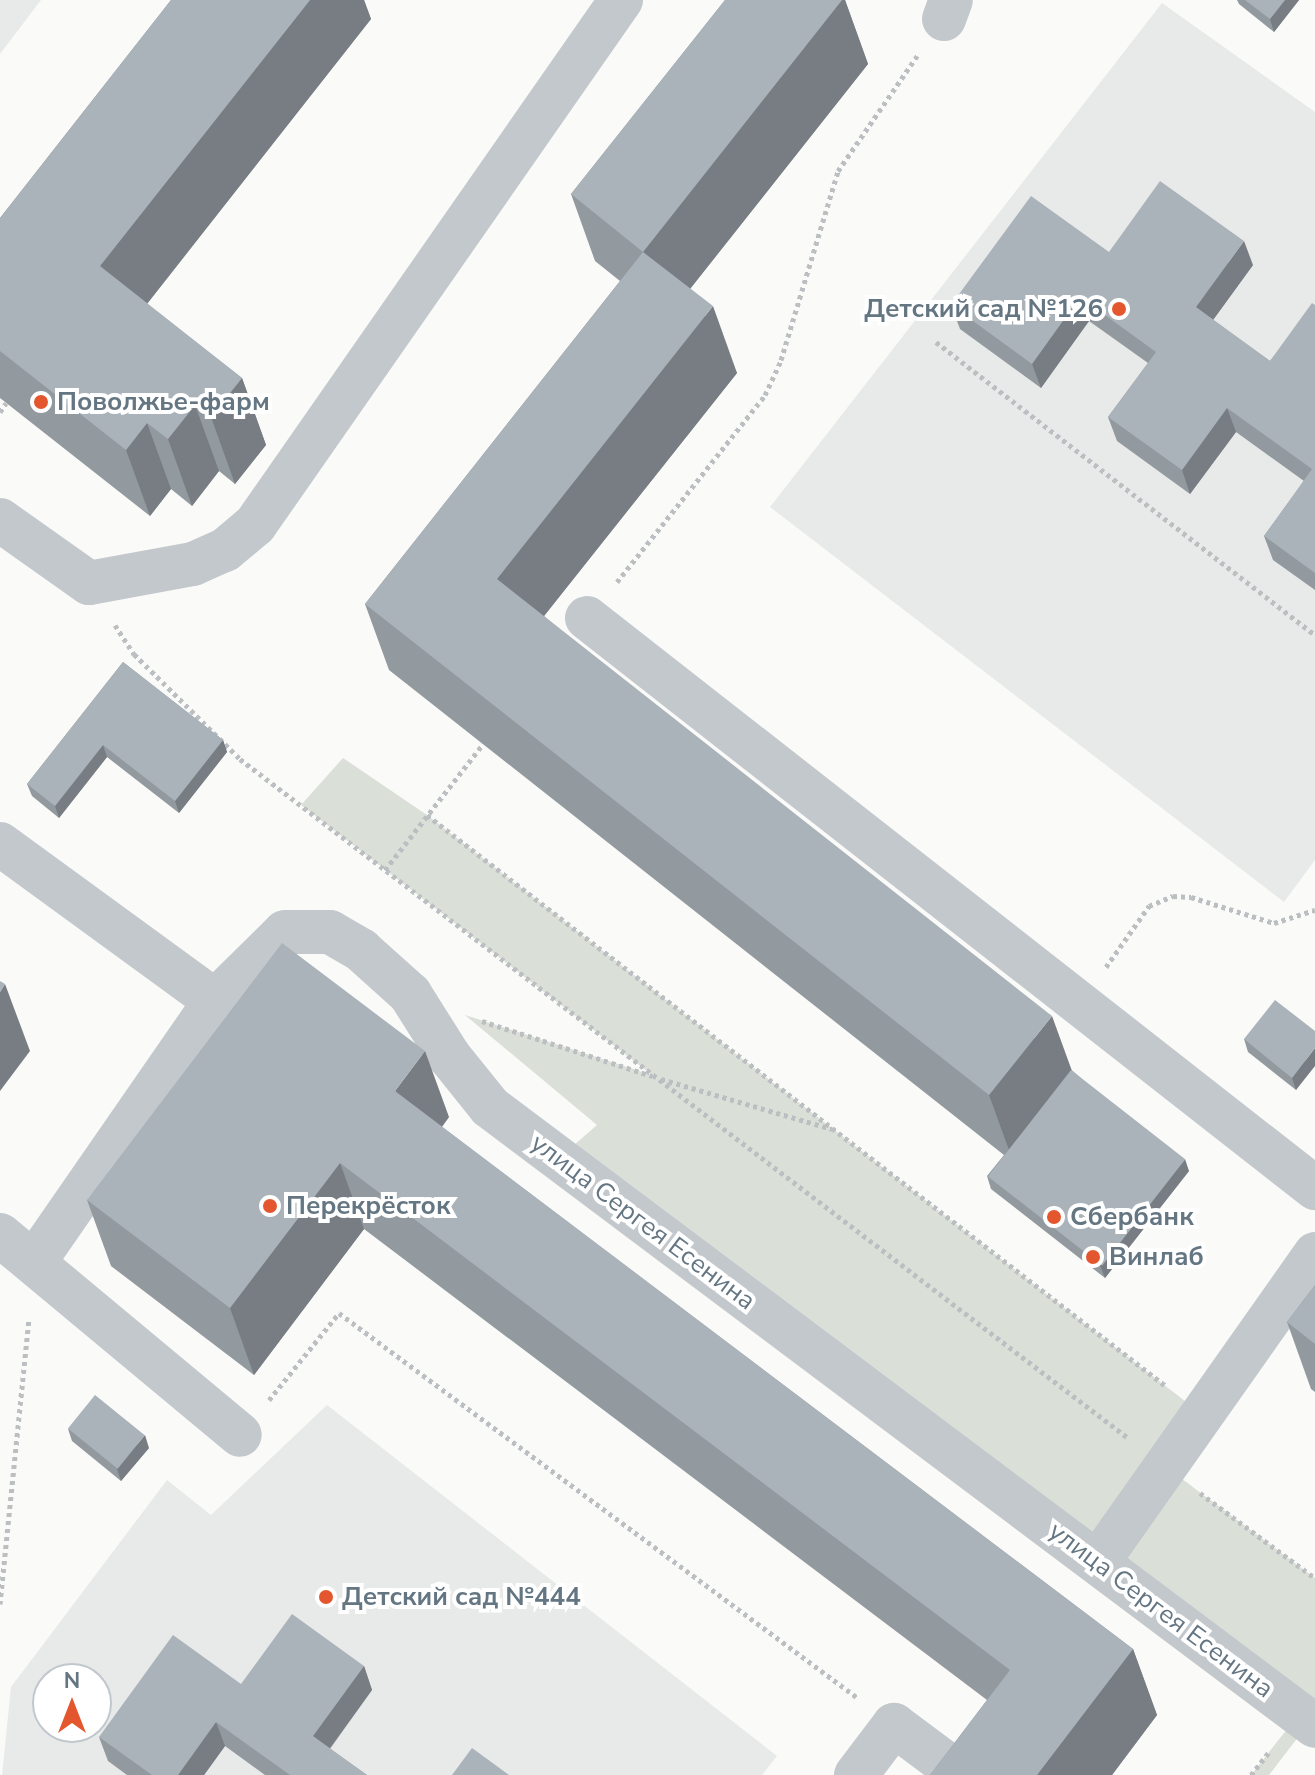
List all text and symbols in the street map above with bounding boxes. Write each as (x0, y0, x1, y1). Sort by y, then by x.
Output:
place label: Детский сад №126 (864, 293, 1103, 325)
marker: Детский сад №126 (1110, 300, 1128, 318)
place label: Поволжье-фарм (57, 386, 270, 418)
marker: Поволжье-фарм (32, 393, 50, 411)
street label: улица Сергея Есенина (524, 1127, 762, 1317)
place label: Перекрёсток (286, 1190, 450, 1222)
marker: Перекрёсток (261, 1197, 279, 1215)
place label: Сбербанк (1070, 1201, 1194, 1233)
marker: Сбербанк (1045, 1208, 1063, 1226)
place label: Винлаб (1109, 1241, 1204, 1273)
marker: Винлаб (1084, 1248, 1102, 1266)
street label: улица Сергея Есенина (1042, 1515, 1280, 1705)
place label: Детский сад №444 (342, 1581, 581, 1613)
marker: Детский сад №444 (317, 1588, 335, 1606)
north arrow (32, 1663, 112, 1743)
text: N (64, 1666, 80, 1696)

